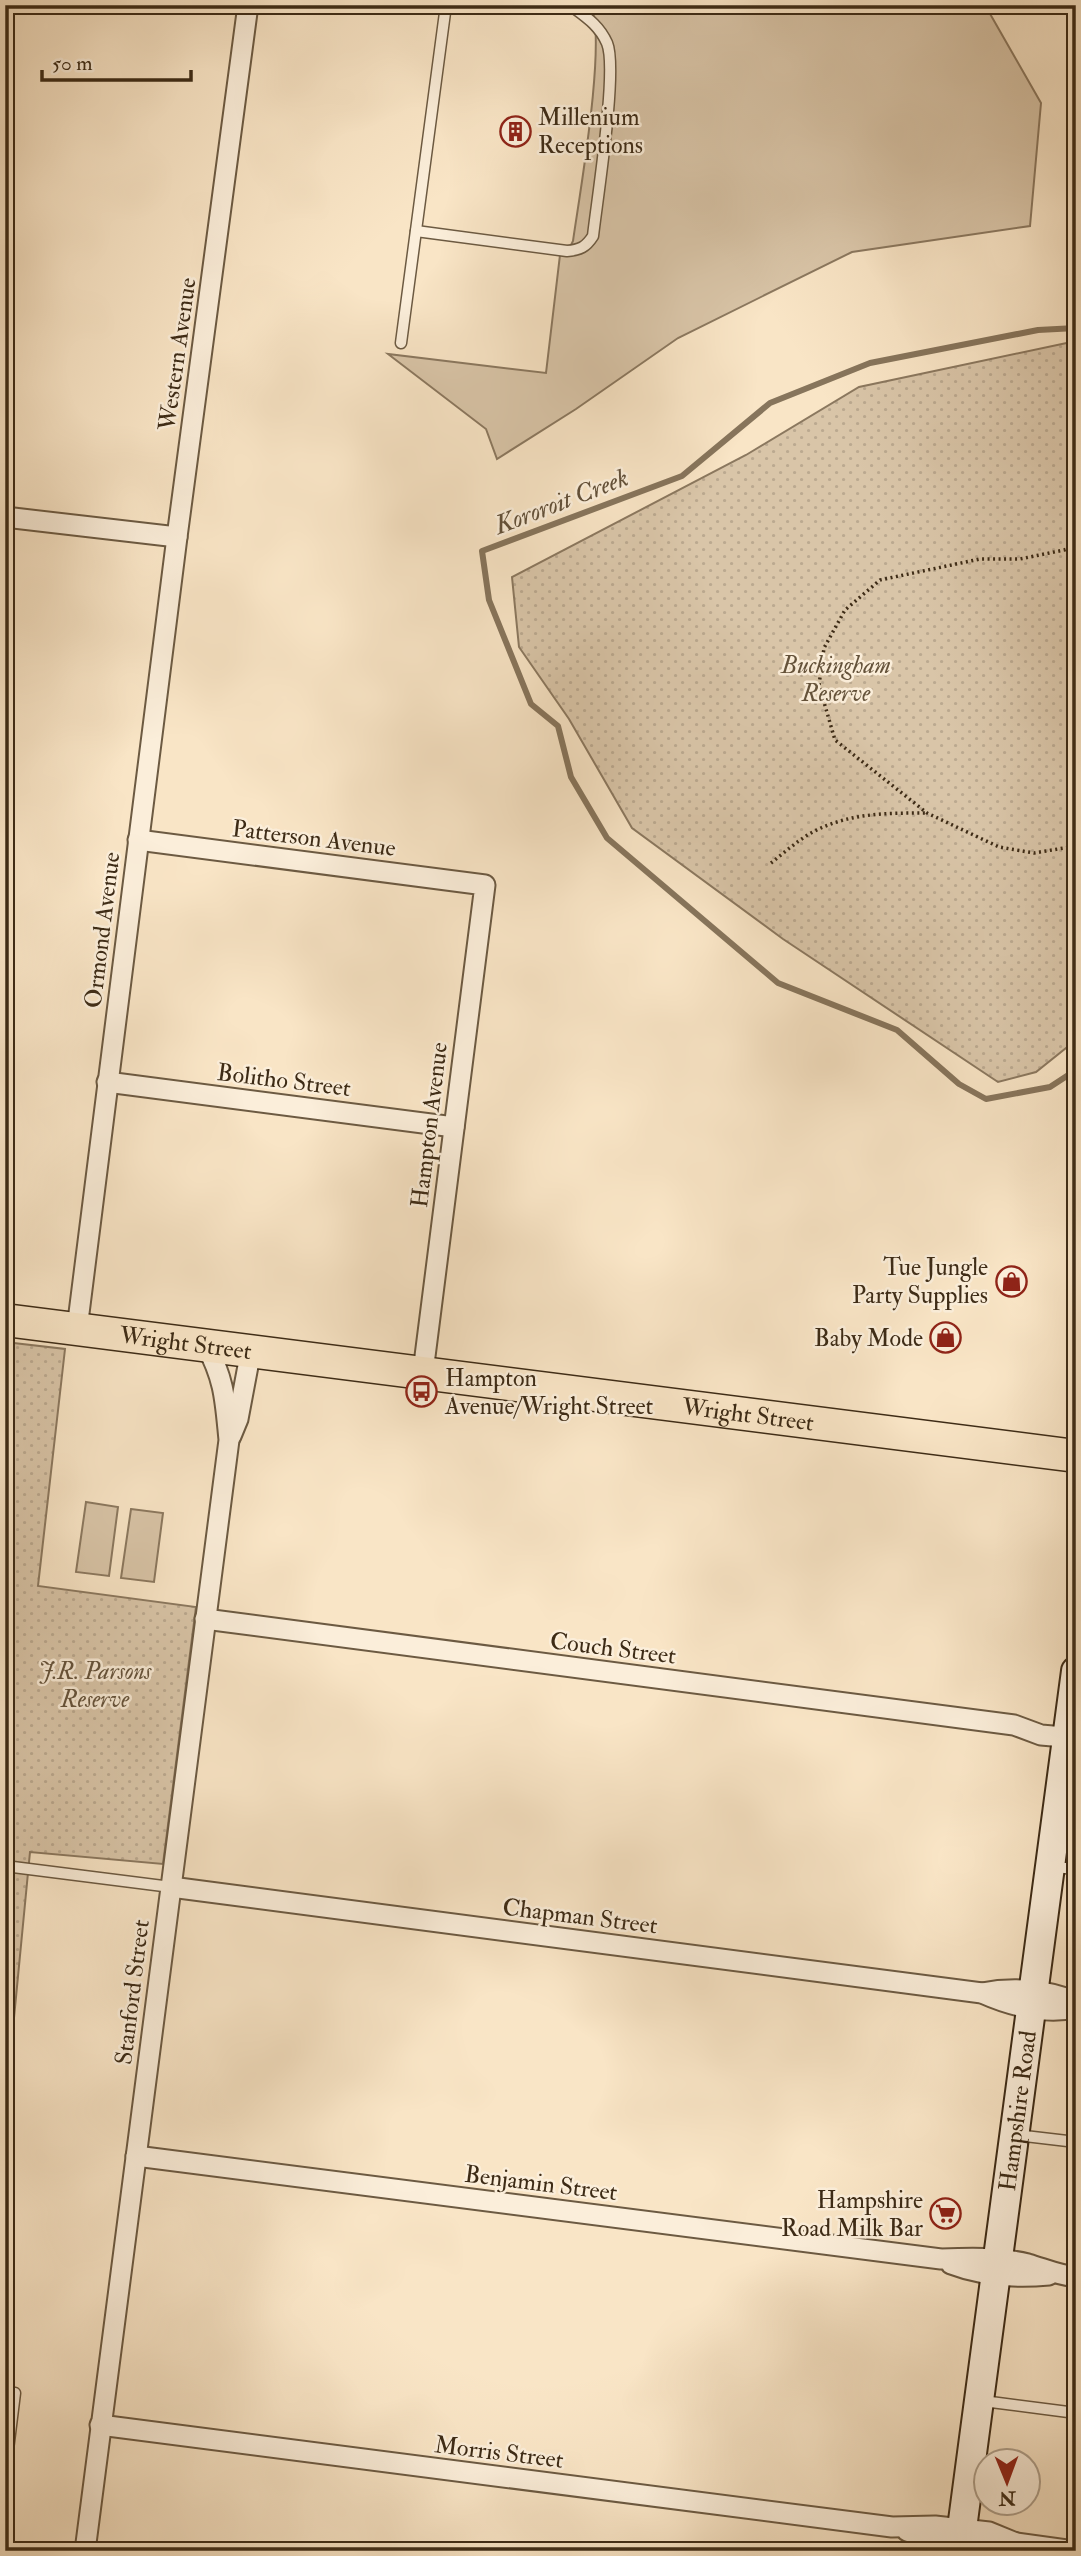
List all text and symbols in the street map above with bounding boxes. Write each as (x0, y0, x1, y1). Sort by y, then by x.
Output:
scale bar (42, 38, 191, 82)
text: 50 m (52, 50, 93, 77)
place label: Millenium Receptions (538, 102, 643, 161)
building icon: Millenium Receptions (498, 114, 532, 148)
street label: Western Avenue (151, 276, 204, 434)
water label: Kororoit Creek (488, 462, 633, 543)
park label: Buckingham Reserve (780, 650, 891, 709)
street label: Patterson Avenue (230, 813, 397, 864)
street label: Ormond Avenue (78, 850, 127, 1010)
street label: Hampton Avenue (404, 1041, 455, 1210)
street label: Bolitho Street (215, 1057, 353, 1104)
place label: Tue Jungle Party Supplies (852, 1252, 988, 1311)
shop icon: Tue Jungle Party Supplies (994, 1264, 1028, 1298)
street label: Wright Street (117, 1320, 253, 1367)
shop icon: Baby Mode (929, 1321, 963, 1355)
place label: Baby Mode (814, 1323, 923, 1354)
place label: Hampton Avenue/Wright Street (444, 1363, 654, 1422)
bus stop icon: Hampton Avenue/Wright Street (405, 1375, 439, 1409)
street label: Wright Street (679, 1391, 816, 1439)
street label: Couch Street (548, 1625, 678, 1672)
park label: J.R. Parsons Reserve (39, 1656, 152, 1715)
street label: Chapman Street (501, 1892, 659, 1941)
street label: Stanford Street (108, 1917, 157, 2066)
street label: Hampshire Road (992, 2029, 1044, 2193)
street label: Benjamin Street (463, 2159, 619, 2208)
place label: Hampshire Road Milk Bar (781, 2185, 923, 2244)
supermarket icon: Hampshire Road Milk Bar (929, 2197, 963, 2231)
street label: Morris Street (433, 2429, 565, 2476)
north arrow (972, 2448, 1042, 2518)
text: N (998, 2486, 1017, 2510)

